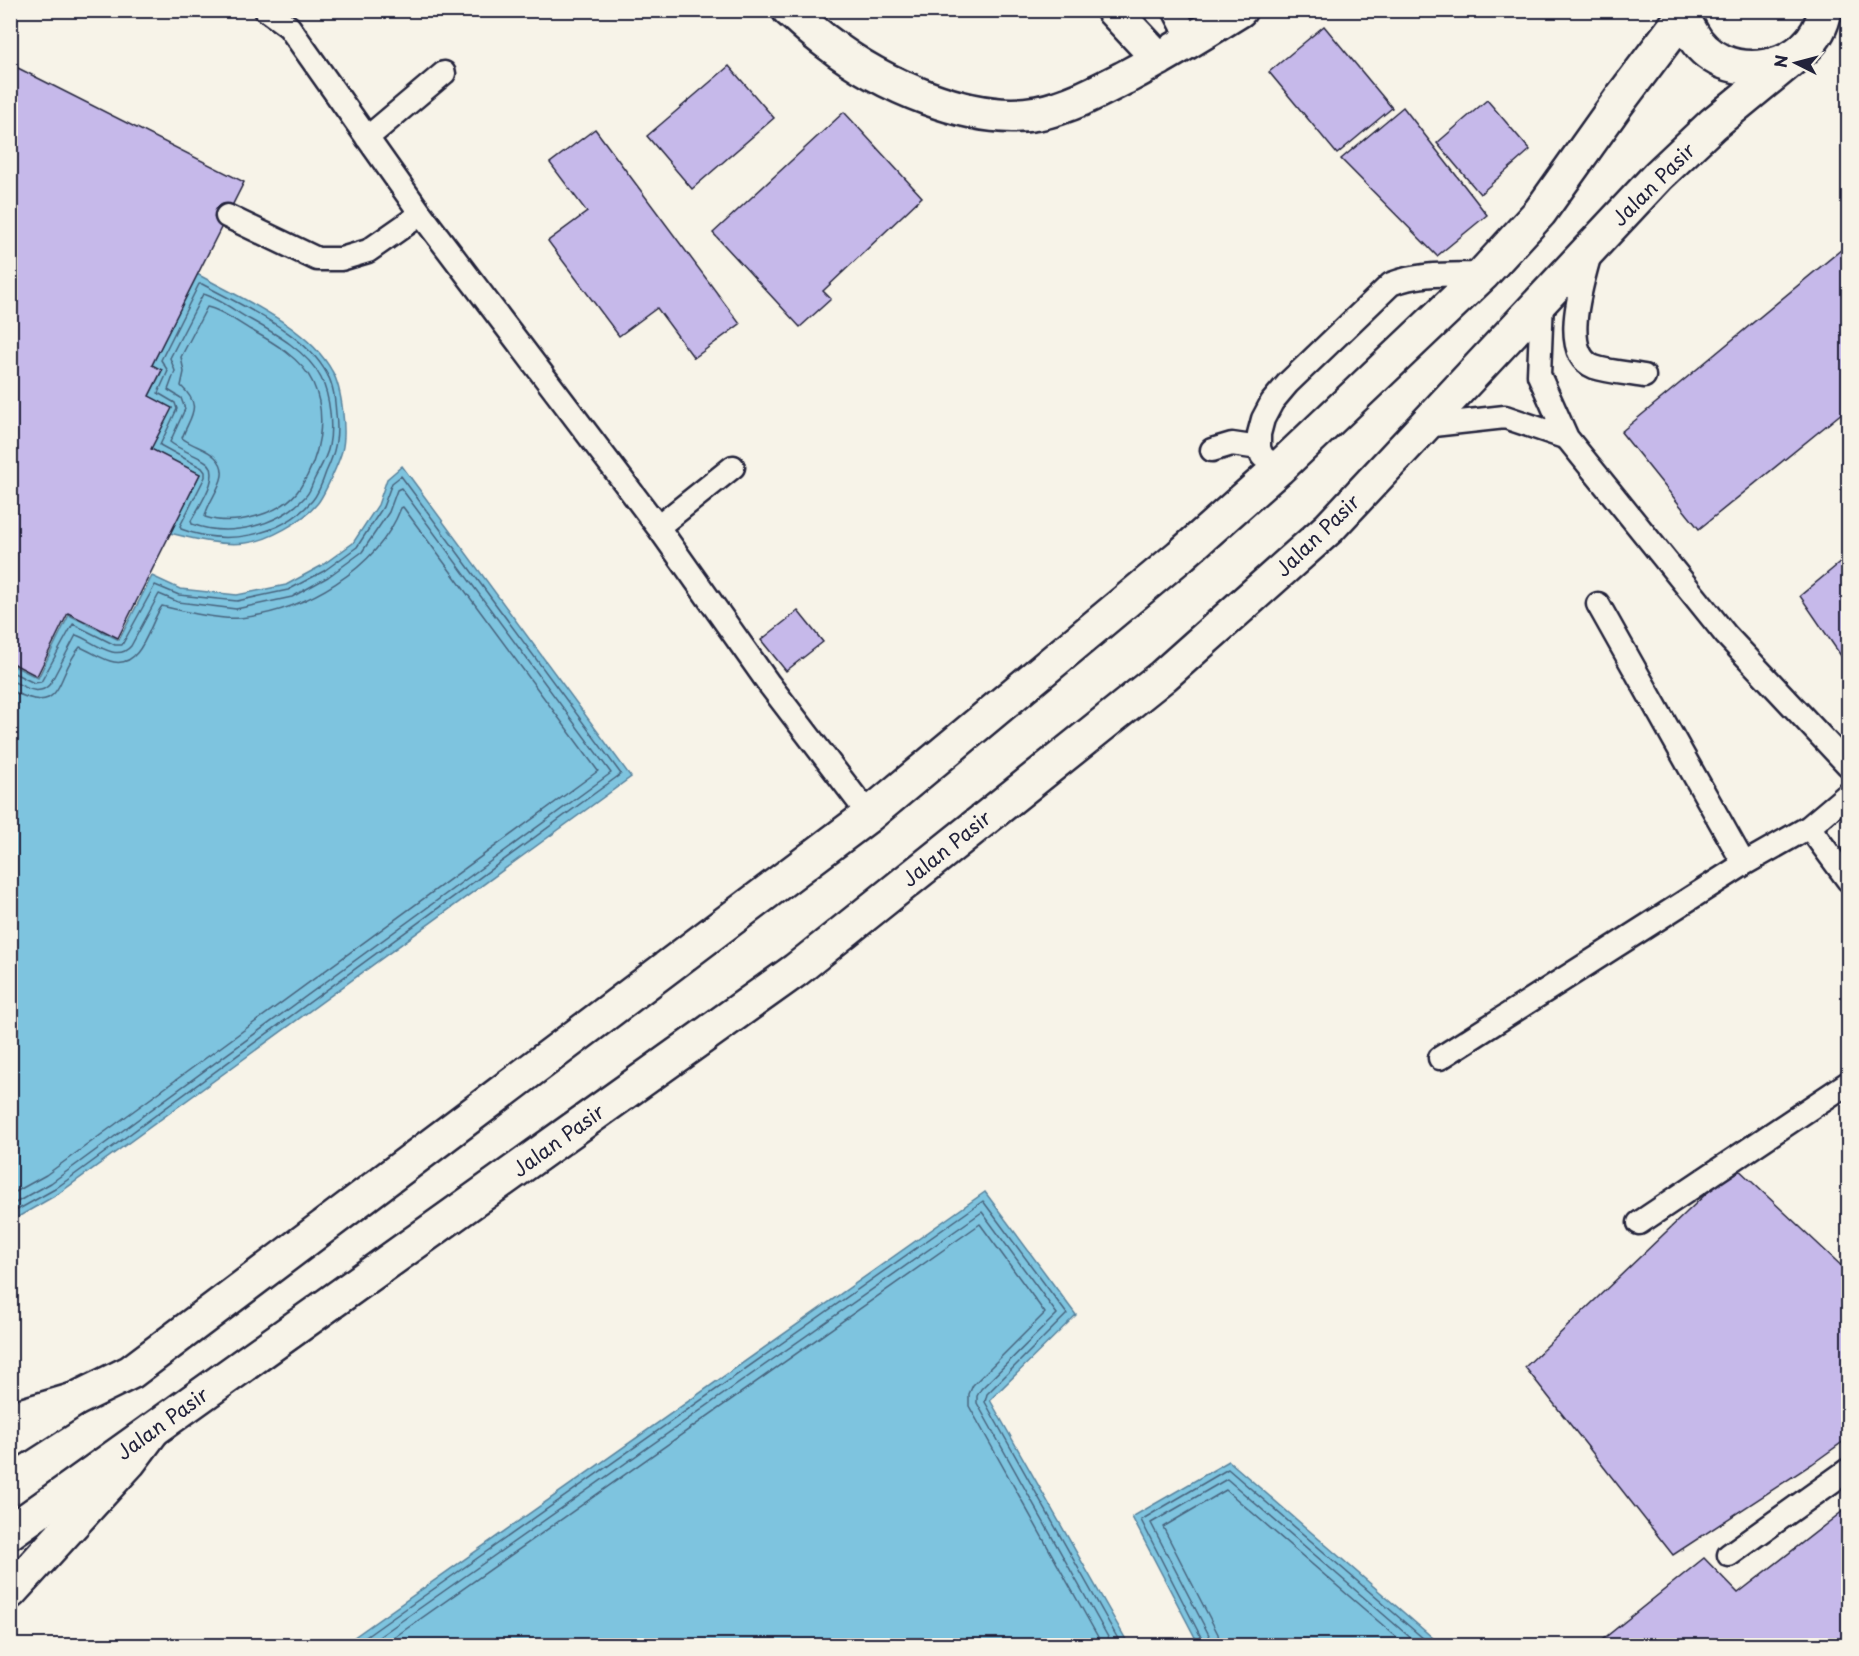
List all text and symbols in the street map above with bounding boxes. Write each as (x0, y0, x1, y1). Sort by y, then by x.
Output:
north arrow (1766, 33, 1826, 93)
text: N (1767, 54, 1793, 69)
street label: Jalan Pasir (1604, 135, 1702, 233)
street label: Jalan Pasir (1268, 487, 1366, 583)
street label: Jalan Pasir (895, 803, 997, 893)
street label: Jalan Pasir (506, 1096, 610, 1184)
street label: Jalan Pasir (110, 1379, 214, 1467)

